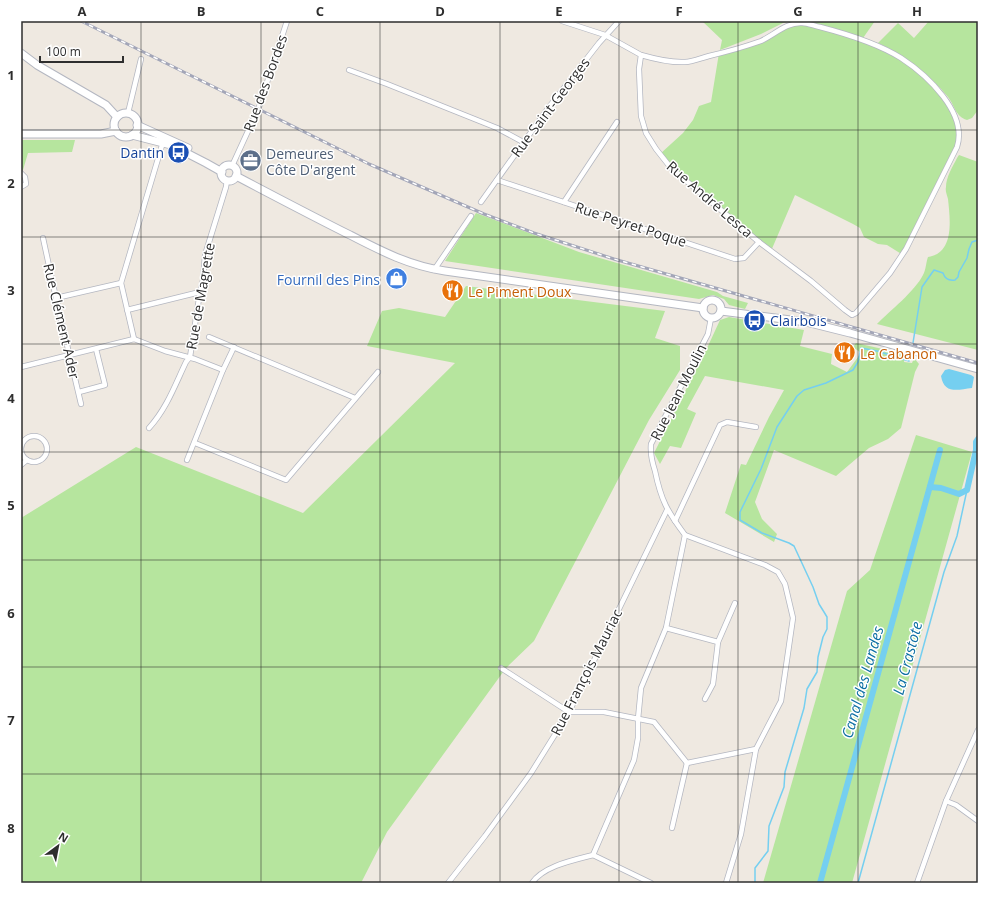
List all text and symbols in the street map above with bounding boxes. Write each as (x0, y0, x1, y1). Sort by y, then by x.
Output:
text: A (78, 2, 87, 20)
text: B (197, 2, 206, 20)
text: C (316, 2, 324, 20)
text: D (435, 2, 445, 20)
text: E (555, 2, 563, 20)
text: F (675, 2, 683, 20)
text: G (793, 2, 803, 20)
text: H (912, 2, 922, 20)
street label: Rue des Bordes (239, 32, 291, 134)
scale bar (40, 38, 123, 64)
text: 100 m (46, 43, 81, 60)
street label: Rue Saint-Georges (506, 53, 594, 161)
text: 1 (7, 66, 15, 84)
bus stop icon: Dantin (166, 139, 192, 165)
place label: Dantin (120, 143, 164, 162)
place label: Demeures Côte D'argent (266, 144, 356, 179)
office icon: Demeures Côte D'argent (238, 148, 264, 174)
street label: Rue André Lesca (663, 156, 757, 242)
text: 2 (7, 174, 15, 192)
street label: Rue Peyret Poque (573, 197, 689, 251)
street label: Rue de Magrette (181, 241, 219, 351)
street label: Rue Clément Ader (39, 261, 85, 381)
shop icon: Fournil des Pins (383, 266, 409, 292)
place label: Fournil des Pins (277, 270, 380, 289)
restaurant icon: Le Piment Doux (440, 278, 466, 304)
text: 3 (7, 281, 15, 299)
place label: Le Piment Doux (468, 282, 572, 301)
bus stop icon: Clairbois (742, 307, 768, 333)
place label: Clairbois (770, 311, 827, 330)
restaurant icon: Le Cabanon (832, 340, 858, 366)
street label: Rue Jean Moulin (646, 341, 710, 443)
place label: Le Cabanon (860, 344, 937, 363)
text: 4 (7, 389, 15, 407)
text: 5 (7, 496, 15, 514)
text: 6 (7, 604, 15, 622)
street label: Rue François Mauriac (546, 605, 626, 739)
water label: La Crastote (888, 619, 927, 697)
water label: Canal des Landes (836, 623, 888, 740)
text: 7 (7, 711, 15, 729)
text: 8 (7, 819, 15, 837)
north arrow (38, 826, 78, 866)
text: N (56, 828, 71, 846)

